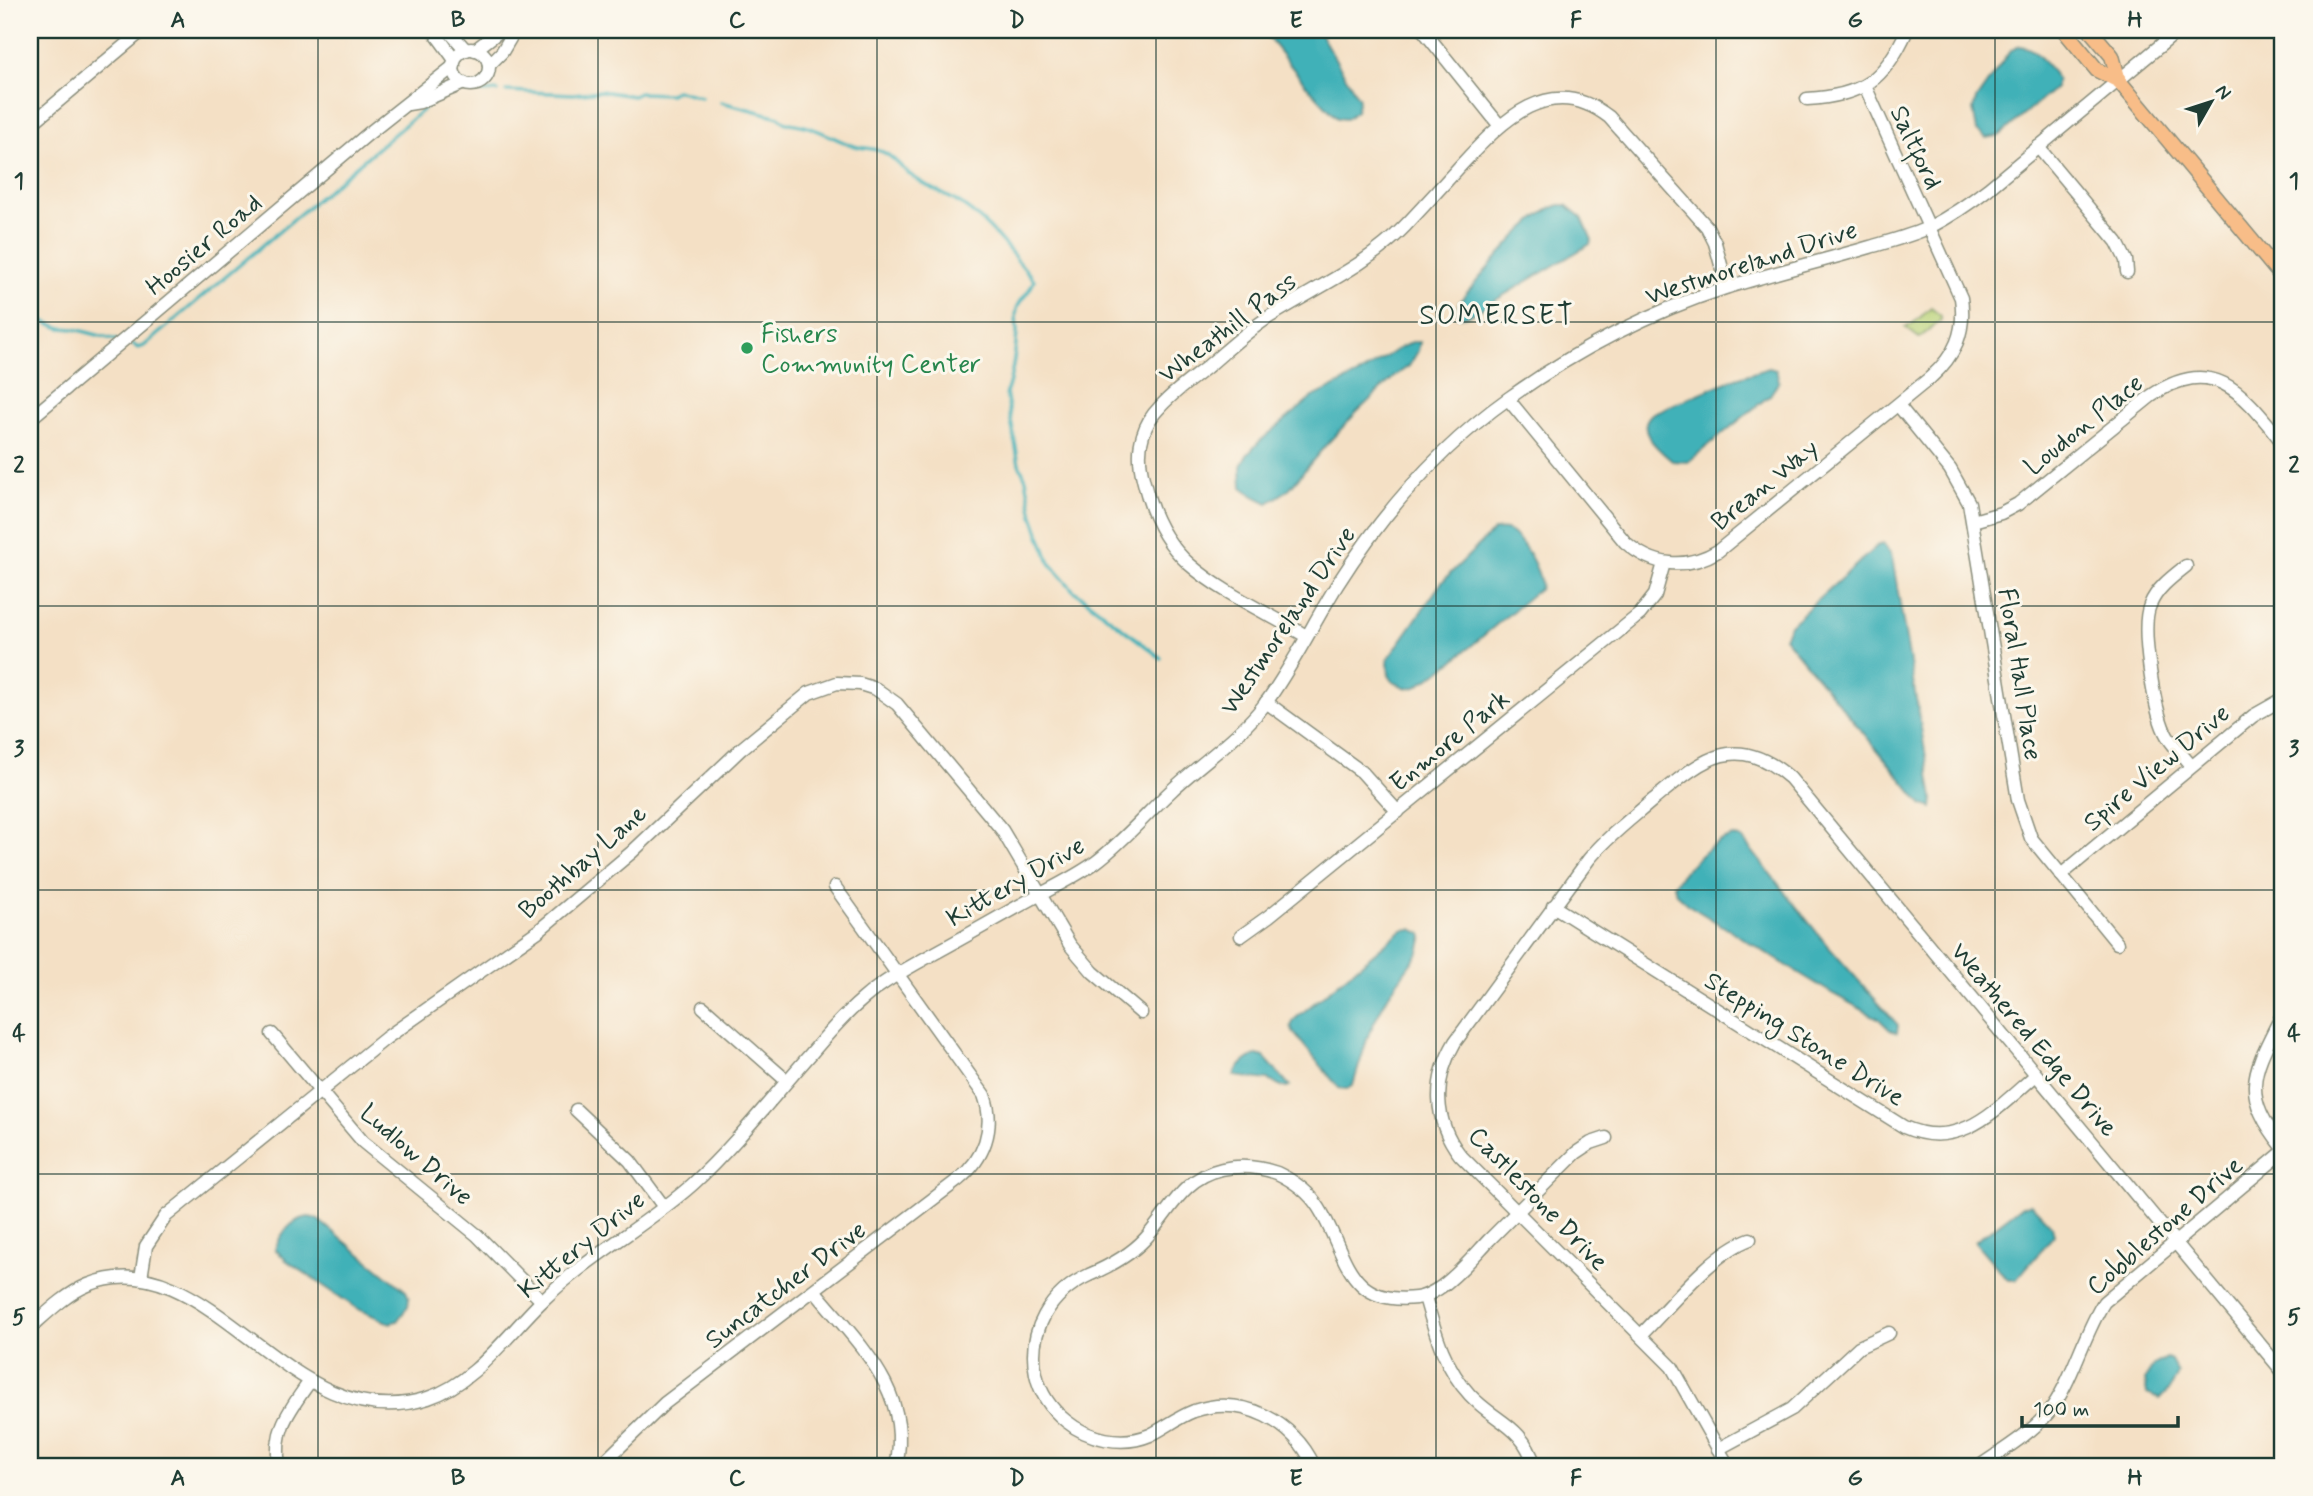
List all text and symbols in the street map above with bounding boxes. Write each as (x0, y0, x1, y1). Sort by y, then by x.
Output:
text: A (170, 6, 186, 36)
text: B (451, 6, 466, 36)
text: C (729, 6, 746, 36)
text: D (1009, 6, 1025, 36)
text: E (1289, 6, 1303, 36)
text: F (1570, 6, 1582, 36)
text: G (1847, 6, 1863, 36)
text: H (2127, 6, 2143, 36)
north arrow (2176, 66, 2246, 136)
text: N (2209, 79, 2237, 105)
street label: Saltford (1879, 100, 1949, 196)
text: 1 (14, 167, 24, 197)
text: 1 (2289, 167, 2299, 197)
street label: Hoosier Road (139, 187, 270, 304)
street label: Westmoreland Drive (1641, 214, 1862, 314)
street label: Wheathill Pass (1152, 265, 1304, 392)
district label: SOMERSET (1419, 298, 1575, 335)
place label: Fishers Community Center (761, 318, 981, 382)
marker: Fishers Community Center (739, 340, 755, 356)
street label: Loudon Place (2018, 367, 2151, 484)
street label: Brean Way (1705, 432, 1826, 539)
text: 2 (13, 451, 25, 481)
text: 2 (2288, 451, 2300, 481)
street label: Westmoreland Drive (1213, 520, 1364, 722)
street label: Floral Hall Place (1989, 586, 2049, 763)
street label: Enmore Park (1383, 683, 1517, 800)
street label: Spire View Drive (2077, 697, 2238, 840)
text: 3 (14, 735, 25, 765)
text: 3 (2289, 735, 2300, 765)
street label: Boothbay Lane (512, 797, 655, 928)
street label: Kittery Drive (941, 829, 1091, 936)
street label: Weathered Edge Drive (1942, 936, 2125, 1145)
street label: Stepping Stone Drive (1696, 964, 1911, 1117)
text: 4 (12, 1019, 26, 1049)
text: 4 (2287, 1019, 2301, 1049)
street label: Ludlow Drive (352, 1097, 479, 1214)
street label: Castlestone Drive (1460, 1120, 1615, 1279)
street label: Cobblestone Drive (2080, 1149, 2251, 1304)
street label: Kittery Drive (512, 1184, 653, 1307)
street label: Suncatcher Drive (699, 1214, 874, 1357)
text: 5 (12, 1303, 26, 1333)
text: 5 (2287, 1303, 2301, 1333)
scale bar (2022, 1384, 2178, 1428)
text: 100 m (2033, 1396, 2089, 1424)
text: A (170, 1464, 186, 1494)
text: B (451, 1464, 466, 1494)
text: C (729, 1464, 746, 1494)
text: D (1009, 1464, 1025, 1494)
text: E (1289, 1464, 1303, 1494)
text: F (1570, 1464, 1582, 1494)
text: G (1847, 1464, 1863, 1494)
text: H (2127, 1464, 2143, 1494)

